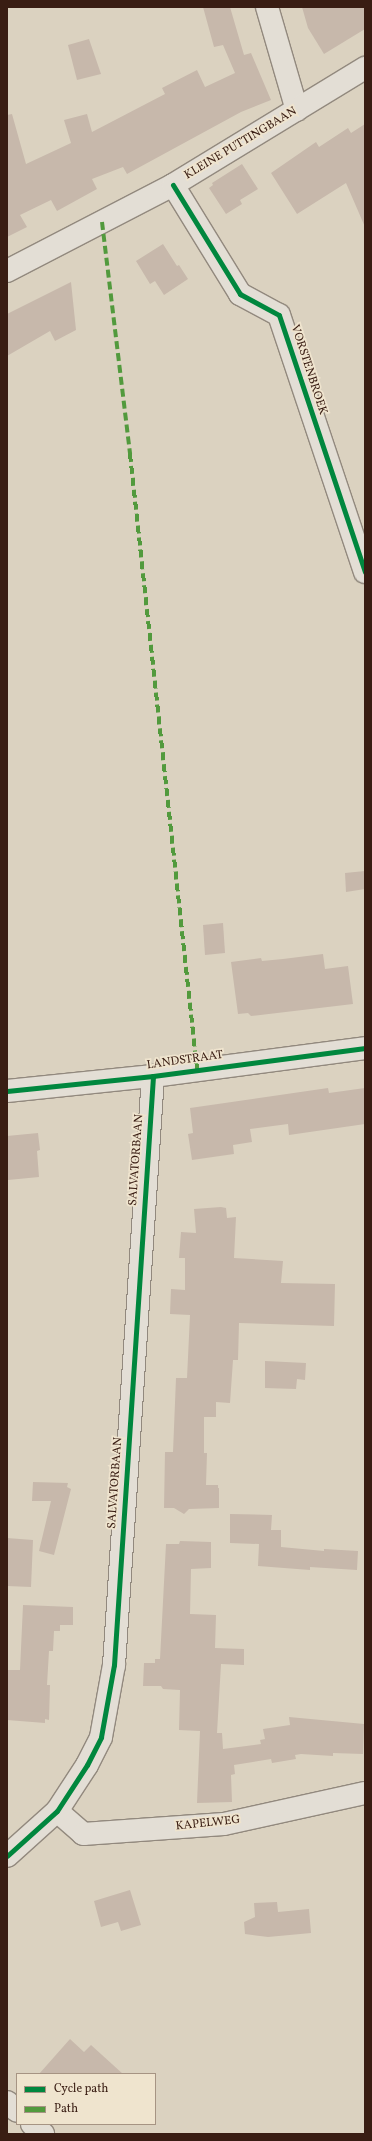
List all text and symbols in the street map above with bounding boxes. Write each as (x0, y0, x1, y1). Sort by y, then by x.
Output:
street label: KLEINE PUTTINGBAAN (182, 105, 300, 183)
street label: VORSTENBROEK (287, 323, 329, 417)
street label: LANDSTRAAT (146, 1049, 224, 1073)
street label: SALVATORBAAN (127, 1114, 147, 1206)
street label: SALVATORBAAN (106, 1437, 126, 1529)
street label: KAPELWEG (175, 1813, 241, 1835)
legend (16, 2073, 156, 2125)
text: Cycle path (54, 2081, 109, 2097)
text: Path (54, 2101, 78, 2117)

